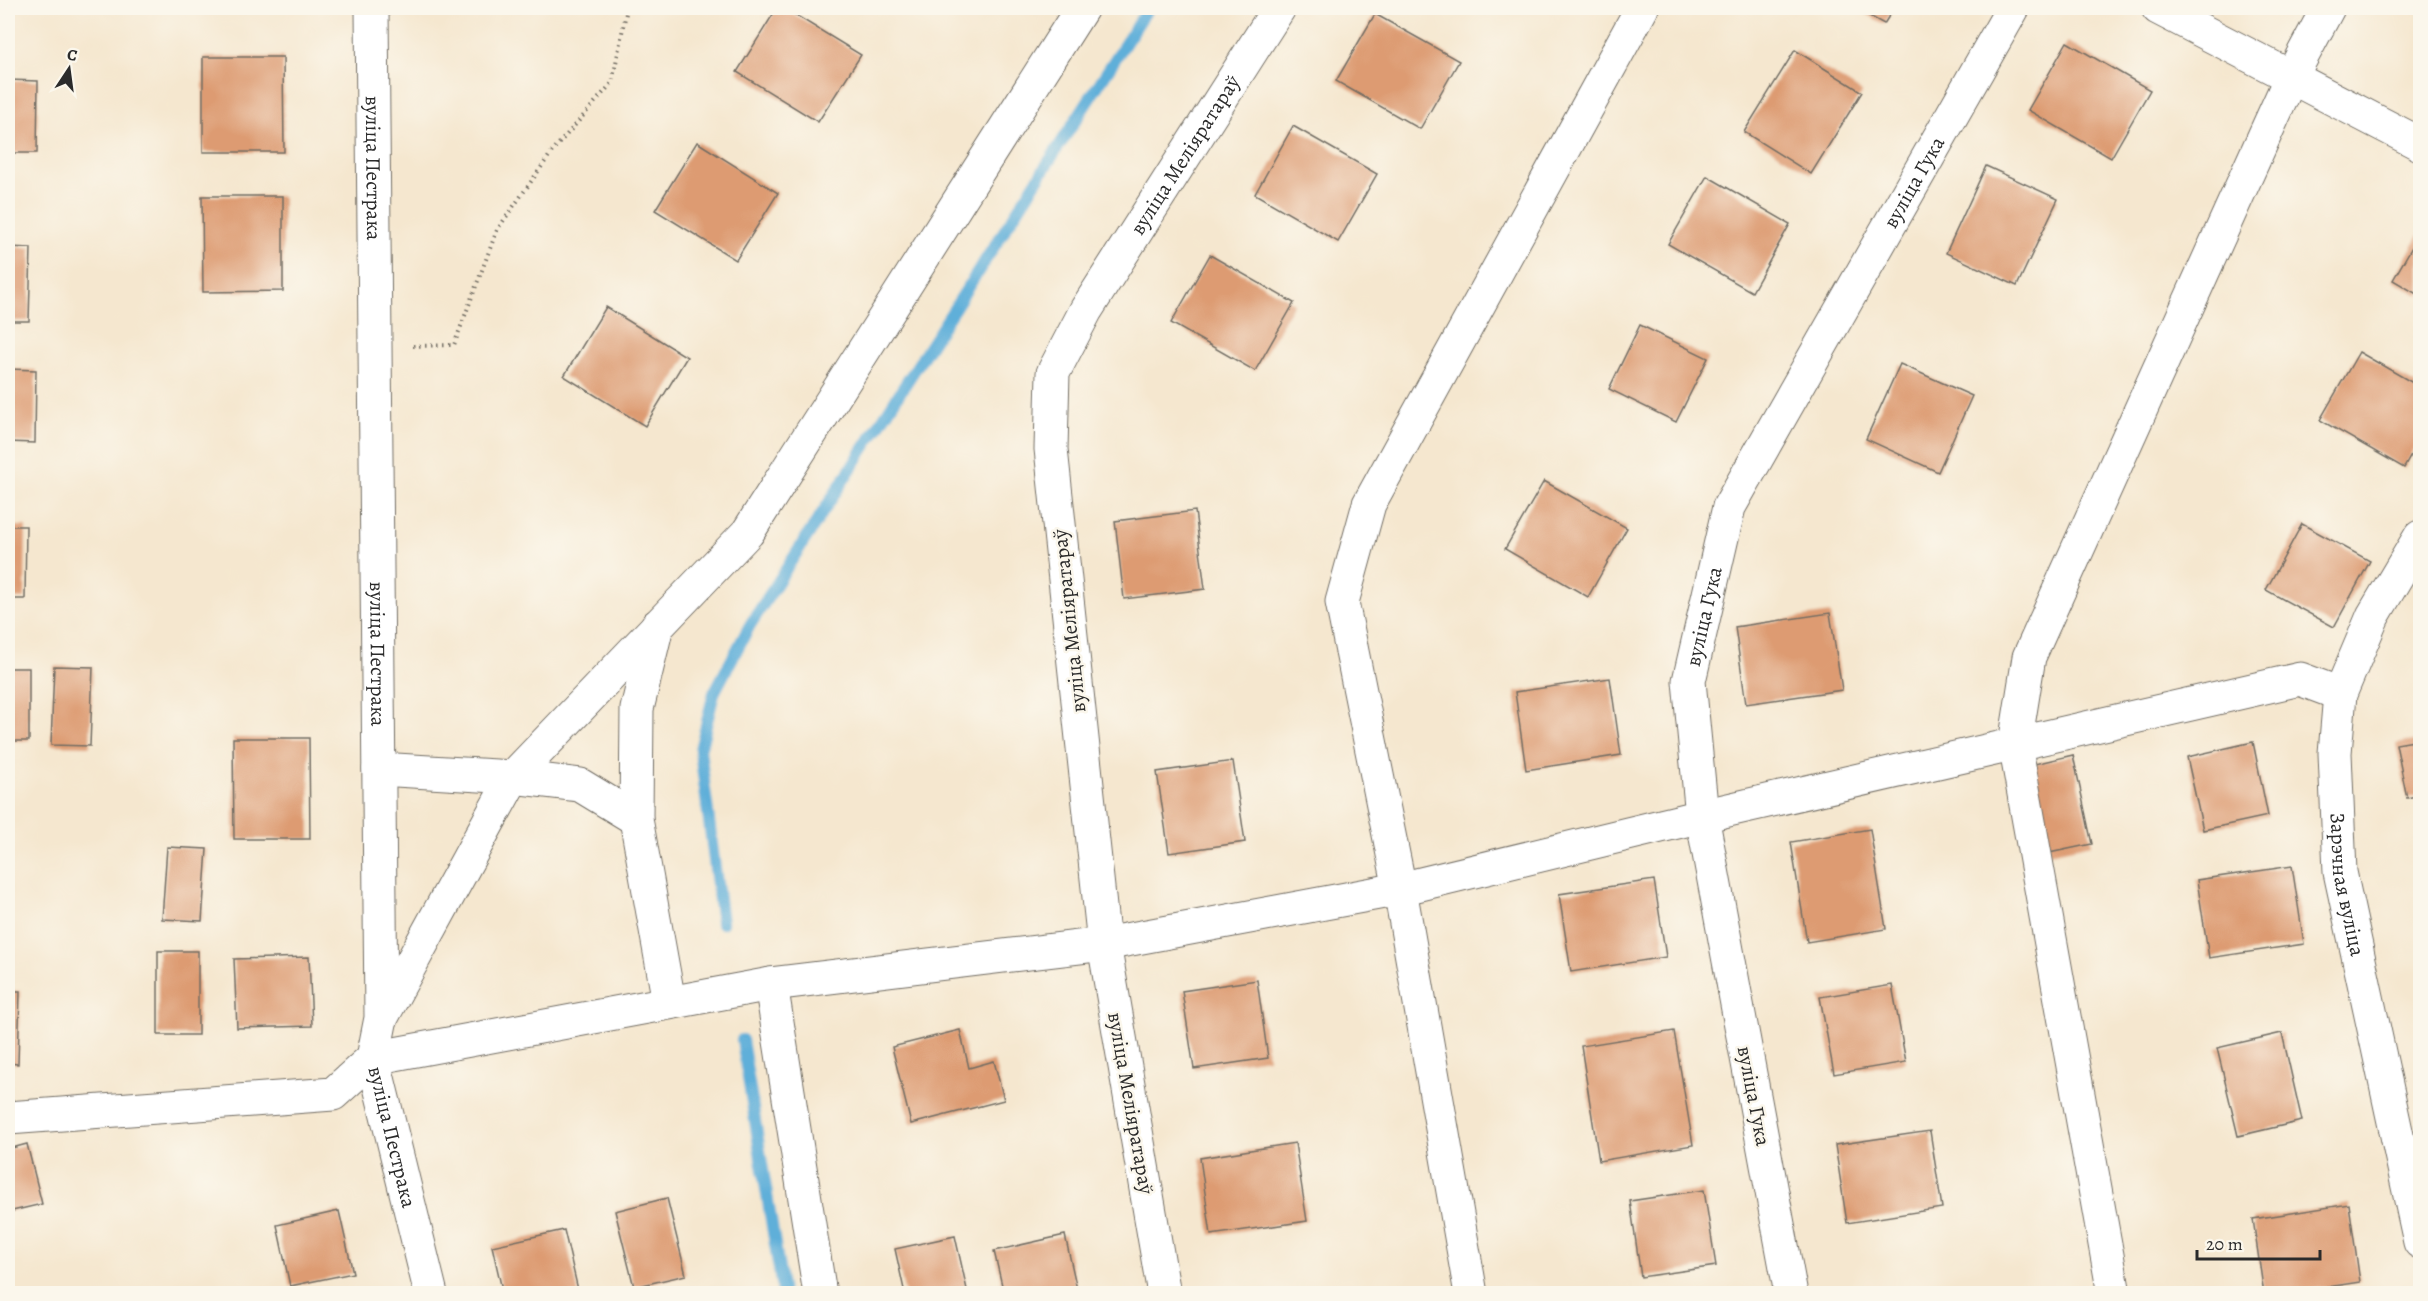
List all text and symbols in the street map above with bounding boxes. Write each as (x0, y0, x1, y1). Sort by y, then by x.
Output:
north arrow (39, 39, 99, 99)
text: С (65, 44, 80, 67)
street label: вуліца Меліяратараў (1124, 69, 1247, 240)
street label: вуліца Пестрака (359, 95, 388, 241)
street label: вуліца Гука (1877, 131, 1951, 233)
street label: вуліца Меліяратараў (1045, 527, 1093, 714)
street label: вуліца Гука (1679, 564, 1729, 669)
street label: вуліца Пестрака (363, 581, 392, 727)
street label: Зарэчная вуліца (2324, 812, 2372, 959)
street label: вуліца Меліяратараў (1101, 1010, 1161, 1197)
street label: вуліца Гука (1731, 1044, 1777, 1149)
street label: вуліца Пестрака (361, 1063, 423, 1211)
scale bar (2197, 1223, 2320, 1261)
text: 20 m (2206, 1232, 2243, 1256)

